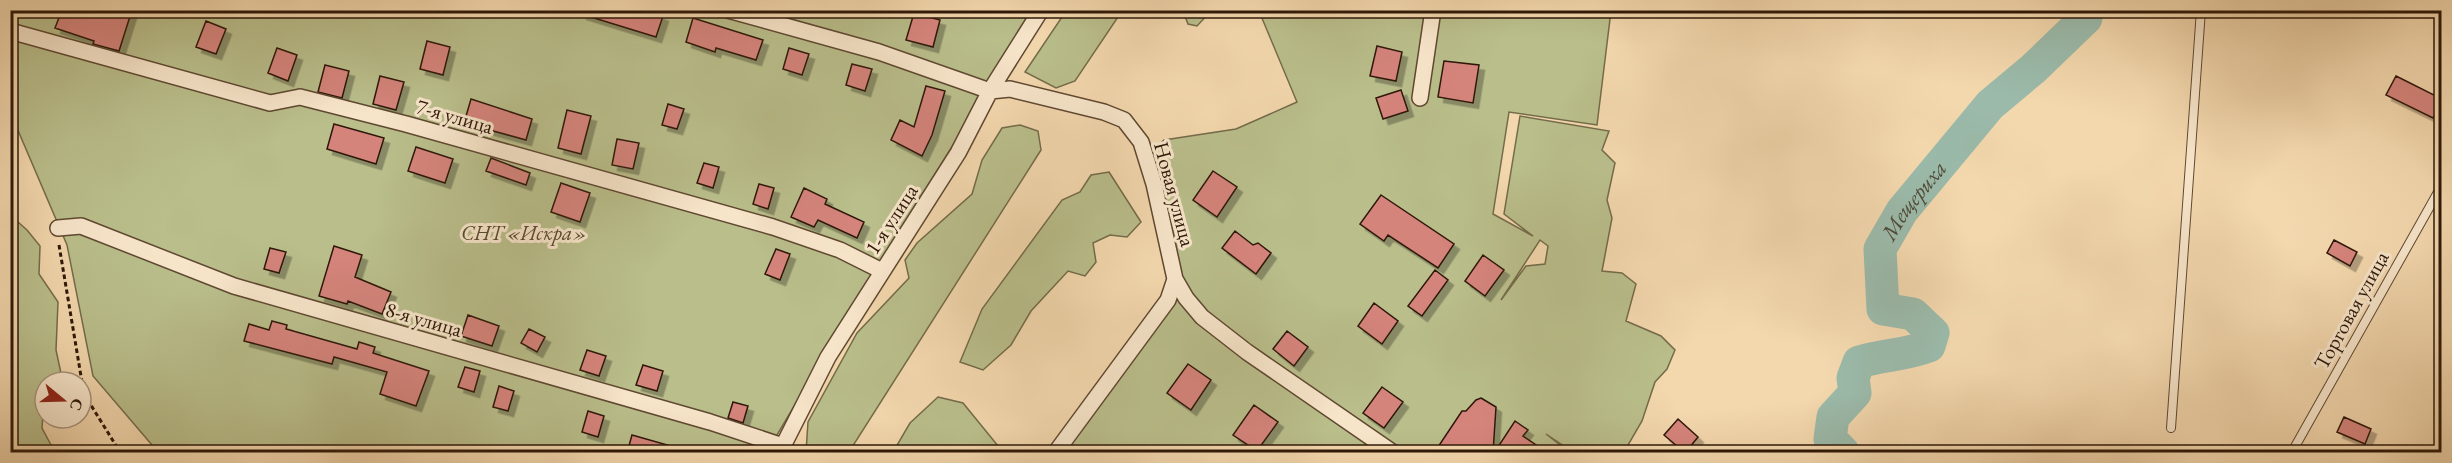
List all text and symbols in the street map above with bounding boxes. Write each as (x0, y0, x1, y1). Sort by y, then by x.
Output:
street label: 7-я улица (414, 92, 497, 140)
street label: Новая улица (1148, 139, 1202, 250)
water label: Мещериха (1873, 154, 1953, 247)
street label: 1-я улица (858, 178, 924, 259)
park label: СНТ «Искра» (461, 219, 587, 246)
street label: Торговая улица (2307, 246, 2395, 374)
street label: 8-я улица (383, 295, 466, 343)
north arrow (33, 370, 93, 430)
text: С (65, 396, 88, 414)

